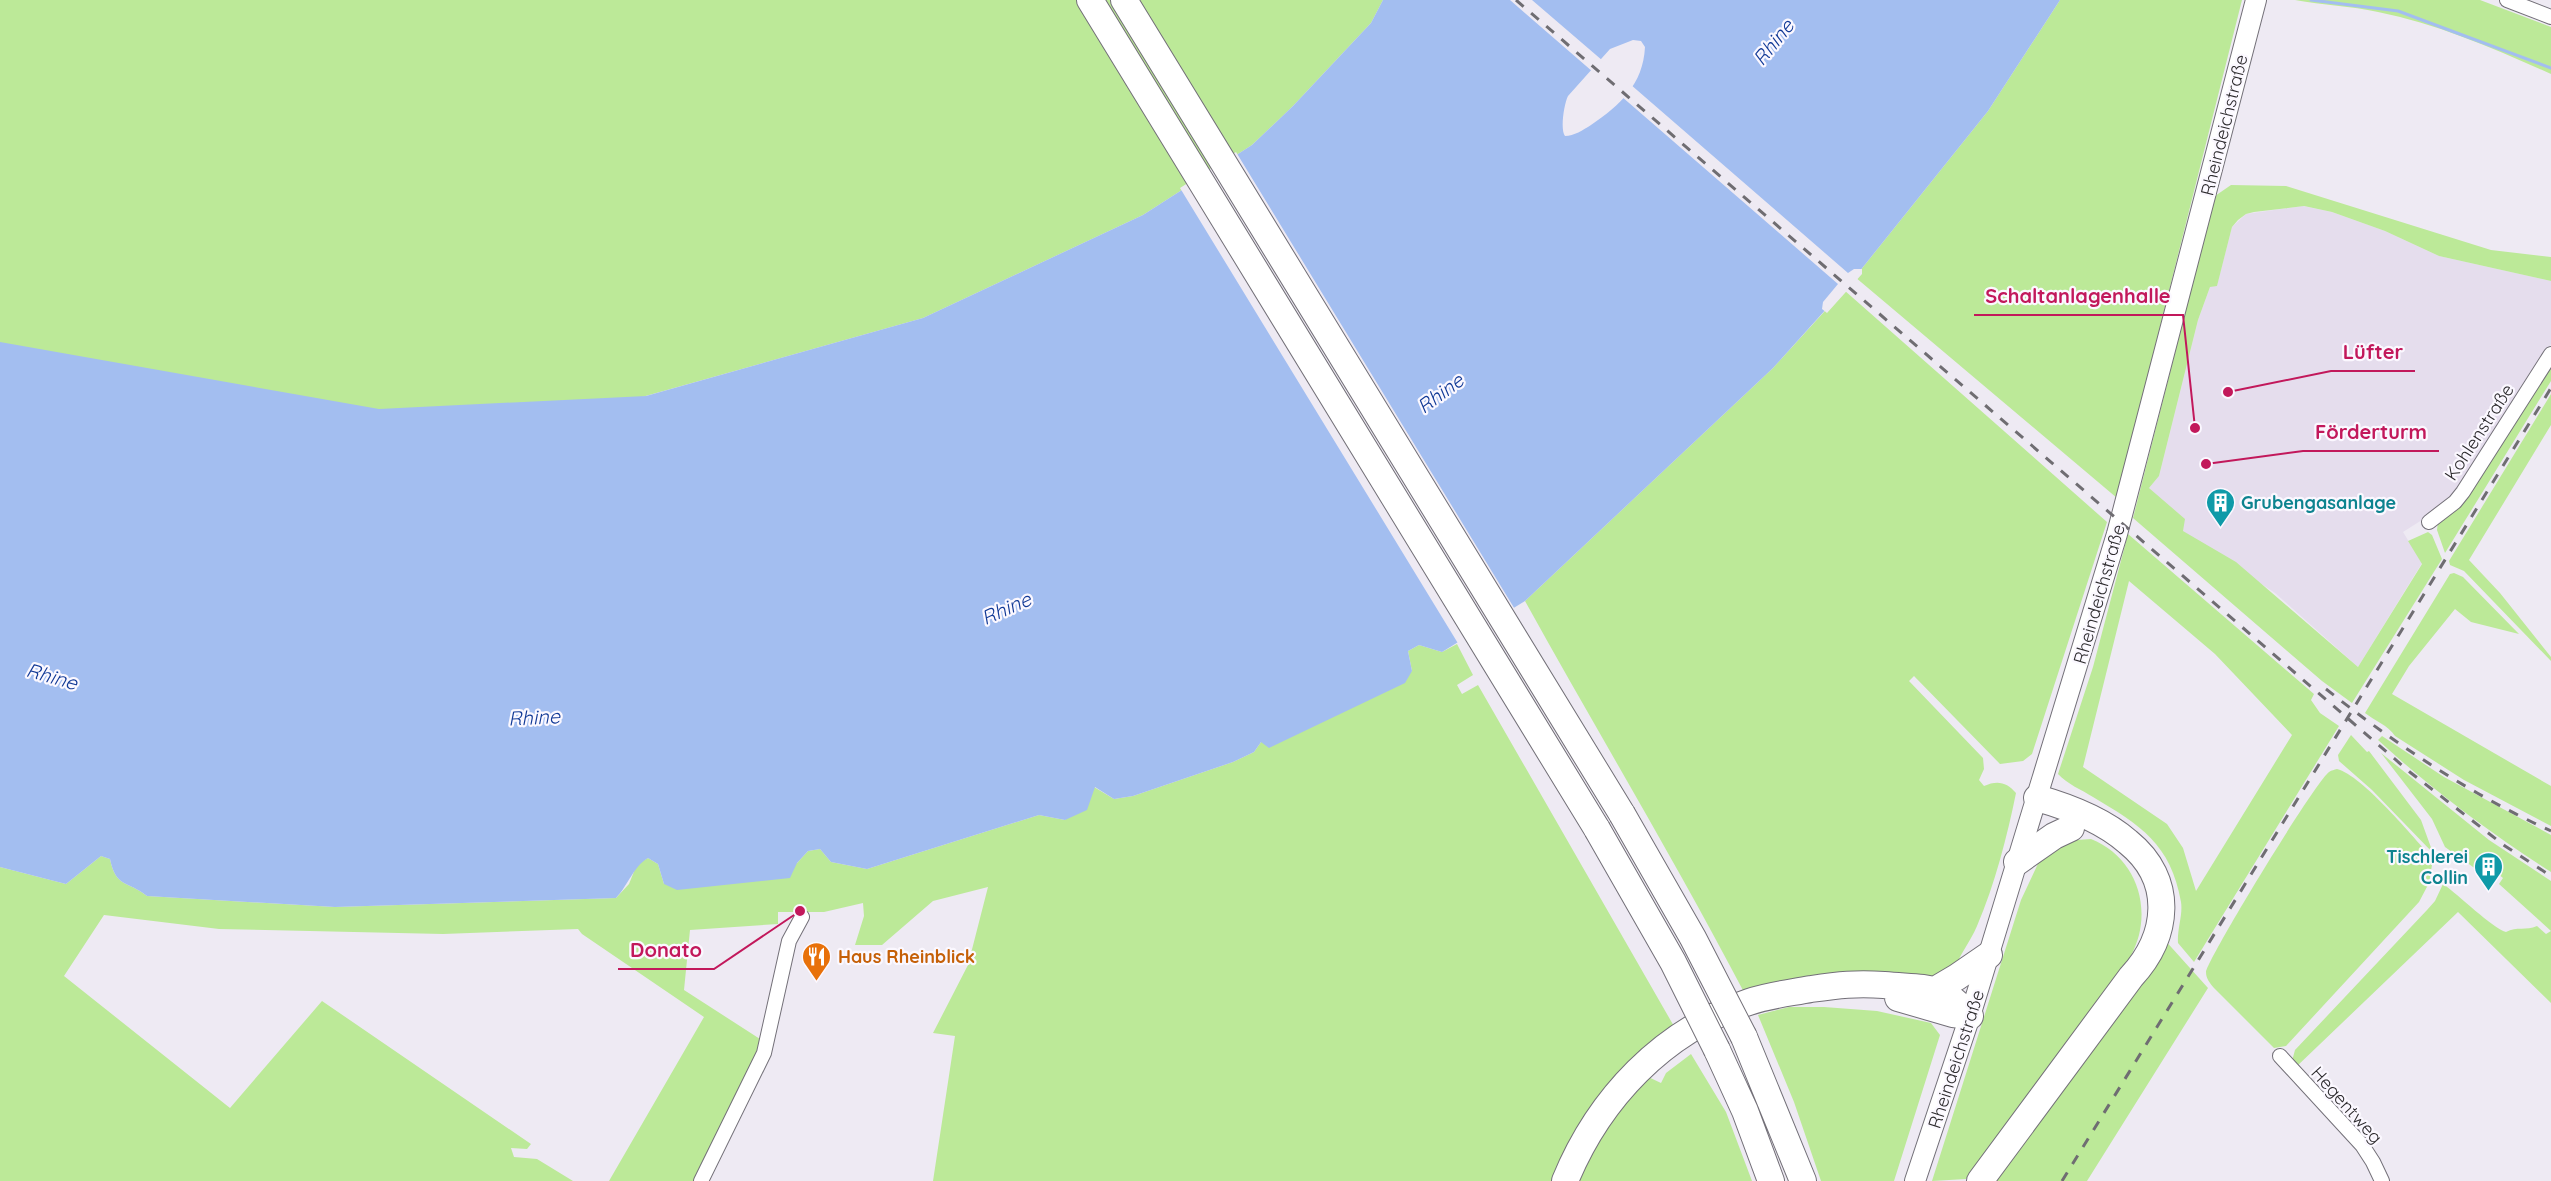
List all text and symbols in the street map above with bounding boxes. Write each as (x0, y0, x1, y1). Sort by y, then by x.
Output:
water label: Rhine (1747, 13, 1799, 70)
street label: Rheindeichstraße (2195, 52, 2253, 198)
callout: Schaltanlagenhalle (1974, 277, 2183, 315)
text: Schaltanlagenhalle (1985, 283, 2171, 308)
callout: Lüfter (2331, 333, 2415, 371)
text: Lüfter (2343, 339, 2403, 364)
water label: Rhine (1412, 367, 1469, 419)
street label: Kohlenstraße (2439, 379, 2519, 485)
callout: Förderturm (2303, 413, 2439, 451)
text: Förderturm (2315, 419, 2427, 444)
building icon: Grubengasanlage (2204, 486, 2236, 528)
place label: Grubengasanlage (2241, 491, 2396, 514)
street label: Rheindeichstraße (2068, 521, 2130, 667)
water label: Rhine (977, 586, 1035, 630)
water label: Rhine (24, 657, 81, 695)
water label: Rhine (507, 703, 561, 731)
place label: Tischlerei Collin (2386, 845, 2468, 889)
building icon: Tischlerei Collin (2473, 850, 2505, 892)
callout: Donato (618, 931, 714, 969)
text: Donato (630, 937, 702, 962)
restaurant icon: Haus Rheinblick (801, 940, 833, 982)
place label: Haus Rheinblick (838, 945, 975, 968)
street label: Rheindeichstraße (1923, 987, 1989, 1131)
street label: Hegentweg (2306, 1062, 2388, 1148)

